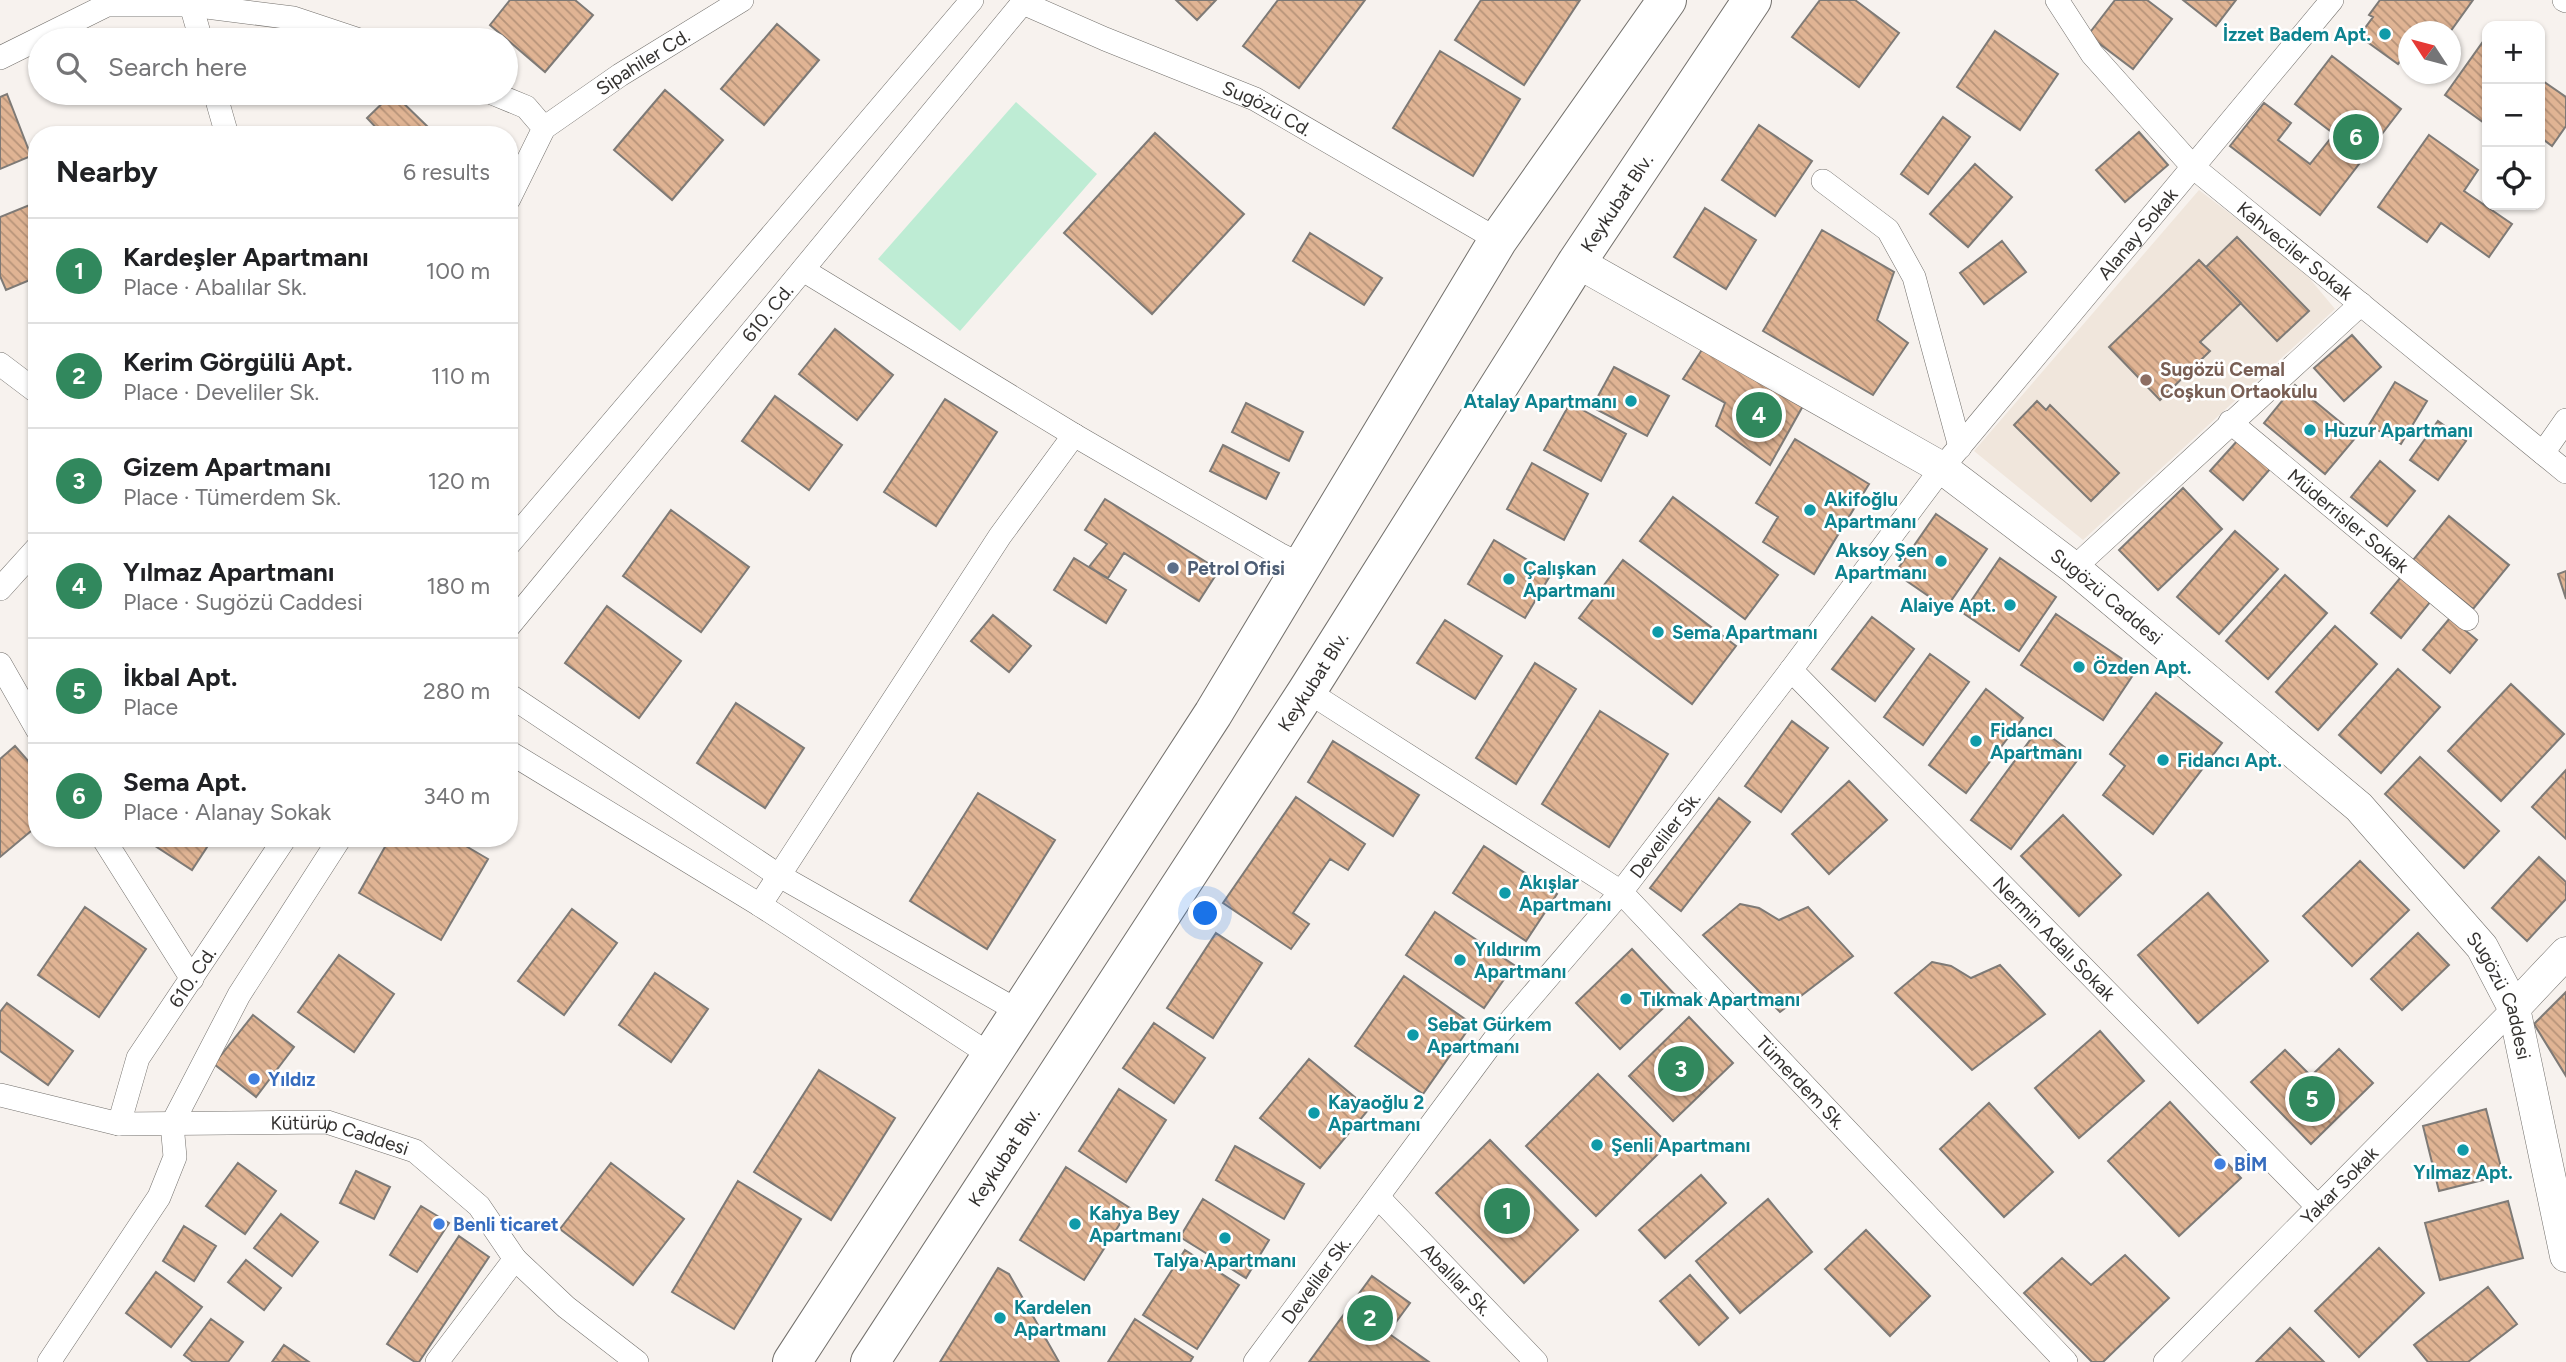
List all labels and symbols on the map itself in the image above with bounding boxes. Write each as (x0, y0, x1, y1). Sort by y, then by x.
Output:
north arrow (2398, 21, 2461, 84)
place label: İzzet Badem Apt. (2223, 23, 2371, 46)
street label: Sipahiler Cd. (592, 24, 694, 100)
marker: İzzet Badem Apt. (2377, 26, 2393, 42)
street label: Sugözü Cd. (1219, 76, 1316, 141)
pin: 6 (2333, 111, 2379, 163)
street label: Keykubat Blv. (1576, 149, 1658, 257)
street label: Alanay Sokak (2093, 183, 2183, 284)
street label: Kahveciler Sokak (2232, 197, 2358, 306)
street label: 610. Cd. (737, 279, 798, 347)
place label: Sugözü Cemal Coşkun Ortaokulu (2160, 358, 2318, 403)
marker: Sugözü Cemal Coşkun Ortaokulu (2138, 372, 2154, 388)
pin: 4 (1736, 389, 1782, 441)
place label: Atalay Apartmanı (1463, 390, 1617, 413)
marker: Atalay Apartmanı (1623, 393, 1639, 409)
place label: Huzur Apartmanı (2324, 419, 2473, 442)
marker: Huzur Apartmanı (2302, 422, 2318, 438)
street label: Müderrisler Sokak (2283, 464, 2414, 578)
place label: Akifoğlu Apartmanı (1824, 488, 1916, 533)
marker: Akifoğlu Apartmanı (1802, 502, 1818, 518)
place label: Aksoy Şen Apartmanı (1835, 539, 1927, 584)
street label: Sugözü Caddesi (2046, 544, 2167, 649)
marker: Aksoy Şen Apartmanı (1933, 553, 1949, 569)
place label: Petrol Ofisi (1187, 557, 1285, 580)
place label: Çalışkan Apartmanı (1523, 557, 1615, 602)
marker: Petrol Ofisi (1165, 560, 1181, 576)
marker: Çalışkan Apartmanı (1501, 571, 1517, 587)
place label: Alaiye Apt. (1900, 594, 1996, 617)
marker: Alaiye Apt. (2002, 597, 2018, 613)
place label: Sema Apartmanı (1672, 621, 1818, 644)
marker: Sema Apartmanı (1650, 624, 1666, 640)
street label: Keykubat Blv. (1273, 627, 1353, 736)
place label: Özden Apt. (2093, 656, 2192, 679)
marker: Özden Apt. (2071, 659, 2087, 675)
place label: Fidancı Apartmanı (1990, 719, 2082, 764)
marker: Fidancı Apartmanı (1968, 733, 1984, 749)
place label: Fidancı Apt. (2177, 749, 2282, 772)
marker: Fidancı Apt. (2155, 752, 2171, 768)
street label: Develiler Sk. (1625, 787, 1705, 883)
place label: Akışlar Apartmanı (1519, 871, 1611, 916)
street label: Nermin Adalı Sokak (1988, 872, 2121, 1006)
marker: Akışlar Apartmanı (1497, 885, 1513, 901)
your location (1188, 896, 1222, 930)
street label: Sugözü Caddesi (2462, 927, 2536, 1062)
place label: Yıldırım Apartmanı (1474, 938, 1566, 983)
street label: 610. Cd. (164, 943, 221, 1012)
marker: Yıldırım Apartmanı (1452, 952, 1468, 968)
place label: Tıkmak Apartmanı (1640, 988, 1800, 1011)
marker: Tıkmak Apartmanı (1618, 991, 1634, 1007)
place label: Sebat Gürkem Apartmanı (1427, 1013, 1552, 1058)
marker: Sebat Gürkem Apartmanı (1405, 1027, 1421, 1043)
street label: Tümerdem Sk. (1751, 1031, 1851, 1134)
pin: 3 (1658, 1043, 1704, 1095)
place label: Yıldız (268, 1068, 315, 1091)
marker: Yıldız (246, 1071, 262, 1087)
pin: 5 (2289, 1073, 2335, 1125)
place label: Kayaoğlu 2 Apartmanı (1328, 1091, 1424, 1136)
street label: Keykubat Blv. (963, 1103, 1045, 1211)
marker: Kayaoğlu 2 Apartmanı (1306, 1105, 1322, 1121)
street label: Kütürüp Caddesi (270, 1111, 412, 1160)
place label: Şenli Apartmanı (1611, 1134, 1750, 1157)
marker: Şenli Apartmanı (1589, 1137, 1605, 1153)
street label: Yakar Sokak (2296, 1141, 2383, 1230)
marker: Yılmaz Apt. (2455, 1142, 2471, 1158)
place label: BİM (2234, 1153, 2267, 1176)
marker: BİM (2212, 1156, 2228, 1172)
place label: Yılmaz Apt. (2413, 1161, 2513, 1184)
pin: 1 (1484, 1185, 1530, 1237)
place label: Kahya Bey Apartmanı (1089, 1202, 1181, 1247)
place label: Benli ticaret (453, 1213, 559, 1236)
marker: Benli ticaret (431, 1216, 447, 1232)
marker: Kahya Bey Apartmanı (1067, 1216, 1083, 1232)
marker: Talya Apartmanı (1217, 1230, 1233, 1246)
street label: Develiler Sk. (1276, 1232, 1356, 1328)
street label: Abalılar Sk. (1416, 1238, 1497, 1321)
place label: Talya Apartmanı (1154, 1249, 1296, 1272)
pin: 2 (1347, 1292, 1393, 1344)
place label: Kardelen Apartmanı (1014, 1296, 1106, 1341)
marker: Kardelen Apartmanı (992, 1310, 1008, 1326)

